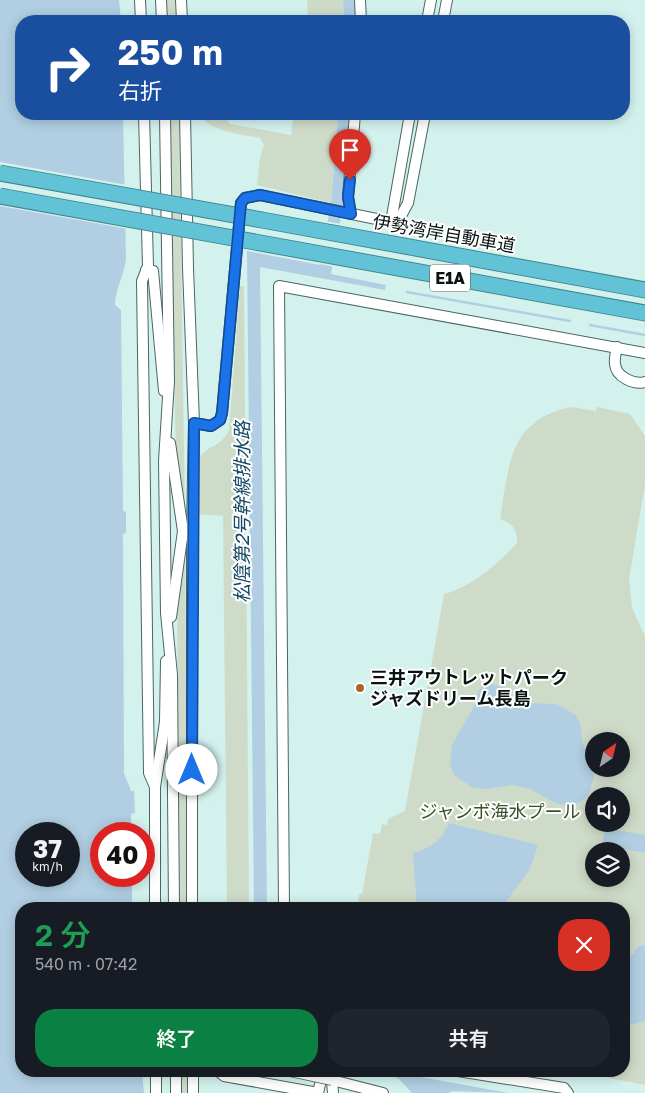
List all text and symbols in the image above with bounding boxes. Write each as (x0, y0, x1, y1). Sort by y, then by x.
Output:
text: 250 m (118, 31, 223, 73)
icon: right (35, 35, 100, 100)
text: 右折 (118, 77, 162, 104)
pin (329, 129, 371, 180)
icon: arrive (336, 136, 364, 164)
street label: 伊勢湾岸自動車道 (371, 210, 517, 256)
road number: E1A (430, 264, 470, 292)
water label: 松陰第2号幹線排水路 (230, 419, 253, 603)
place label: 三井アウトレットパーク ジャズドリーム長島 (370, 666, 568, 709)
marker: 三井アウトレットパーク ジャズドリーム長島 (354, 682, 366, 694)
north arrow (585, 732, 630, 778)
map controls (585, 732, 630, 887)
position arrow (165, 743, 217, 795)
button: sound (585, 787, 630, 832)
park label: ジャンボ海水プール (419, 800, 581, 822)
speed limit sign: 40 (90, 822, 155, 887)
text: 37 (33, 833, 62, 864)
button: layers (585, 842, 630, 887)
text: km/h (32, 859, 63, 874)
text: 2 分 (35, 917, 90, 953)
button: close (558, 919, 610, 971)
text: 540 m · 07:42 (35, 954, 137, 974)
button: 終了 (35, 1009, 318, 1067)
button: 共有 (328, 1009, 610, 1067)

